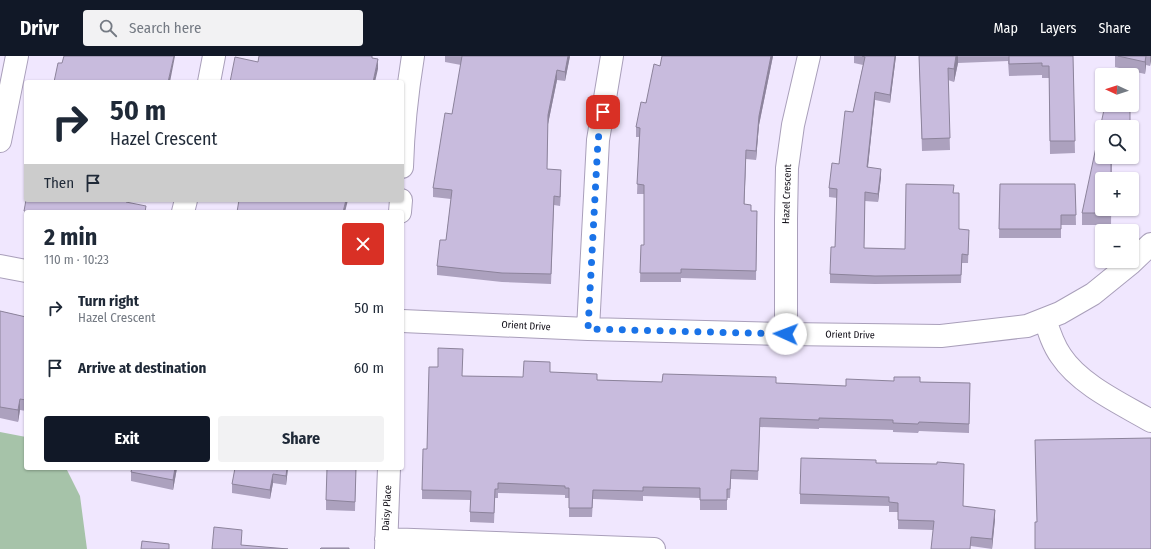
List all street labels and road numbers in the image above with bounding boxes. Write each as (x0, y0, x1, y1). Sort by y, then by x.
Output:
street label: Hazel Crescent (780, 163, 794, 224)
street label: Orient Drive (501, 319, 551, 333)
street label: Orient Drive (825, 329, 875, 341)
street label: Daisy Place (380, 485, 394, 531)

